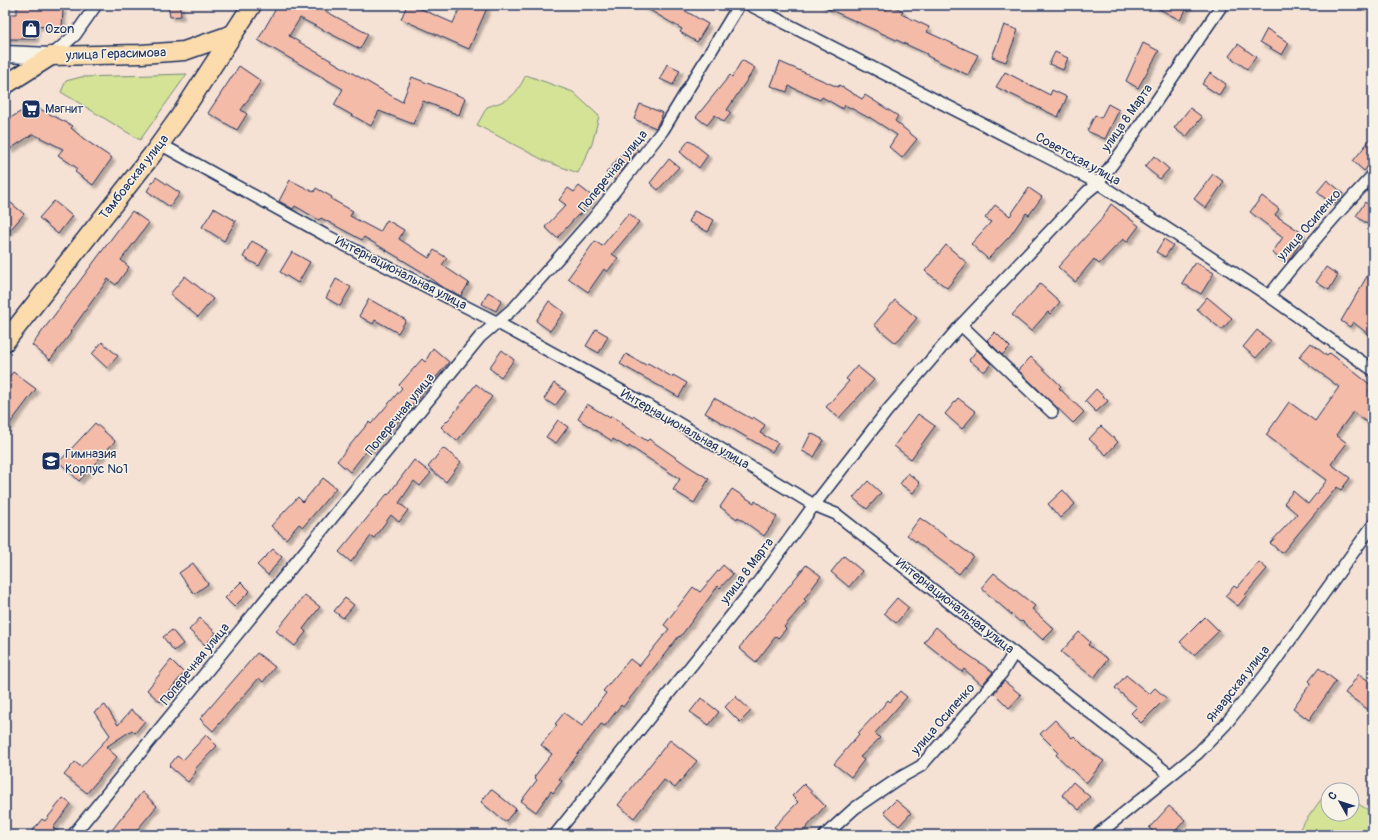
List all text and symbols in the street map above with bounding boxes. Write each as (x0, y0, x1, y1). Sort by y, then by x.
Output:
shop icon: Ozon (20, 18, 42, 40)
place label: Ozon (45, 21, 74, 37)
street label: улица Герасимова (65, 44, 166, 64)
street label: улица 8 Марта (1097, 81, 1156, 156)
supermarket icon: Магнит (20, 98, 42, 120)
place label: Магнит (45, 101, 84, 117)
street label: Поперечная улица (575, 127, 651, 215)
street label: Советская улица (1033, 129, 1123, 189)
street label: Тамбовская улица (96, 131, 172, 223)
street label: улица Осипенко (1273, 186, 1344, 265)
street label: Интернациональная улица (332, 233, 470, 313)
street label: Поперечная улица (362, 370, 438, 458)
street label: Интернациональная улица (618, 386, 752, 472)
place label: Гимназия Корпус №1 (65, 446, 128, 477)
school or university icon: Гимназия Корпус №1 (40, 450, 62, 472)
street label: улица 8 Марта (716, 535, 777, 608)
street label: Интернациональная улица (893, 555, 1017, 657)
street label: Поперечная улица (157, 620, 233, 708)
street label: Январская улица (1203, 642, 1273, 726)
street label: улица Осипенко (907, 680, 978, 759)
north arrow (1320, 782, 1360, 822)
text: С (1325, 789, 1340, 803)

